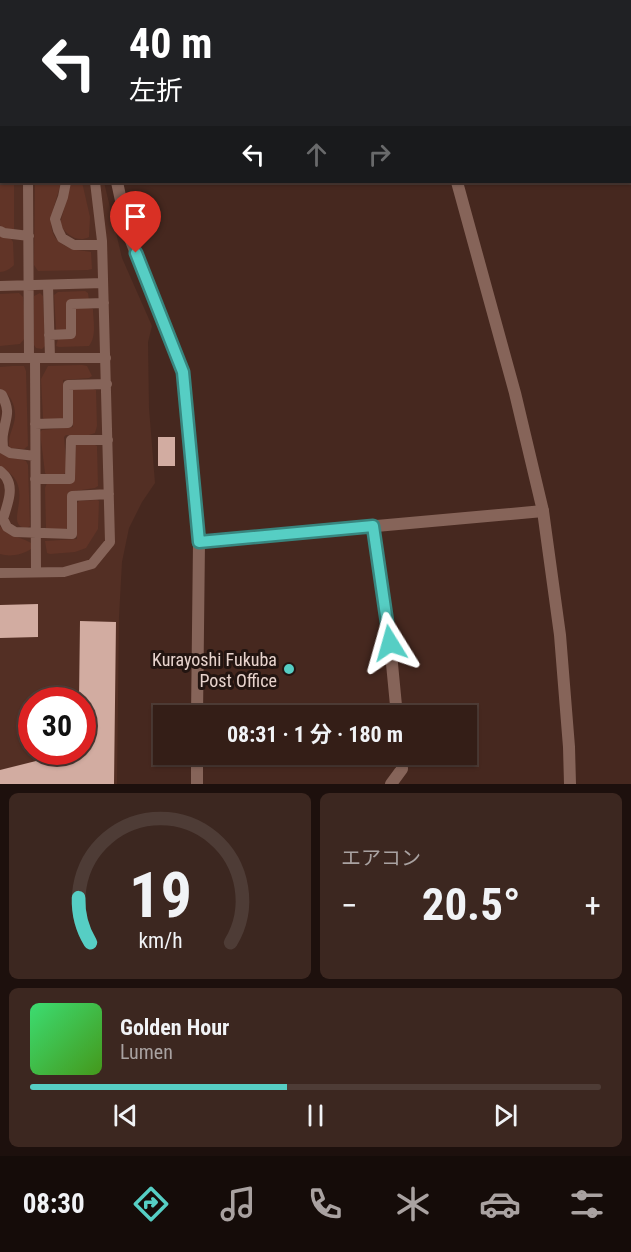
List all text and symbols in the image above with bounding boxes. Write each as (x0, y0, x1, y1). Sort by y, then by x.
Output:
text: 40 m (129, 19, 212, 68)
icon: left (30, 24, 108, 102)
text: 左折 (129, 75, 183, 107)
icon: left (237, 138, 270, 171)
icon: ahead (300, 138, 333, 171)
icon: right (363, 138, 396, 171)
pin (110, 191, 161, 253)
icon: arrive (119, 200, 152, 233)
position arrow (358, 611, 422, 675)
place label: Kurayoshi Fukuba Post Office (152, 649, 277, 691)
marker: Kurayoshi Fukuba Post Office (282, 662, 296, 676)
speed limit sign: 30 (18, 687, 96, 765)
text: 08:31 · 1 分 · 180 m (227, 722, 403, 747)
text: エアコン (341, 846, 421, 870)
text: 19 (128, 859, 192, 932)
text: 20.5° (422, 878, 520, 931)
text: − (341, 886, 358, 925)
text: + (585, 886, 601, 925)
text: km/h (138, 928, 182, 953)
text: Golden Hour (120, 1015, 229, 1040)
text: Lumen (120, 1040, 173, 1064)
icon: previous (109, 1099, 142, 1132)
icon: pause (299, 1099, 332, 1132)
icon: next (489, 1099, 522, 1132)
icon: directions (130, 1183, 172, 1225)
icon: music (217, 1183, 259, 1225)
icon: phone (304, 1183, 346, 1225)
icon: climate (392, 1183, 434, 1225)
icon: car (479, 1183, 521, 1225)
icon: filters (566, 1183, 608, 1225)
text: 08:30 (23, 1188, 85, 1220)

